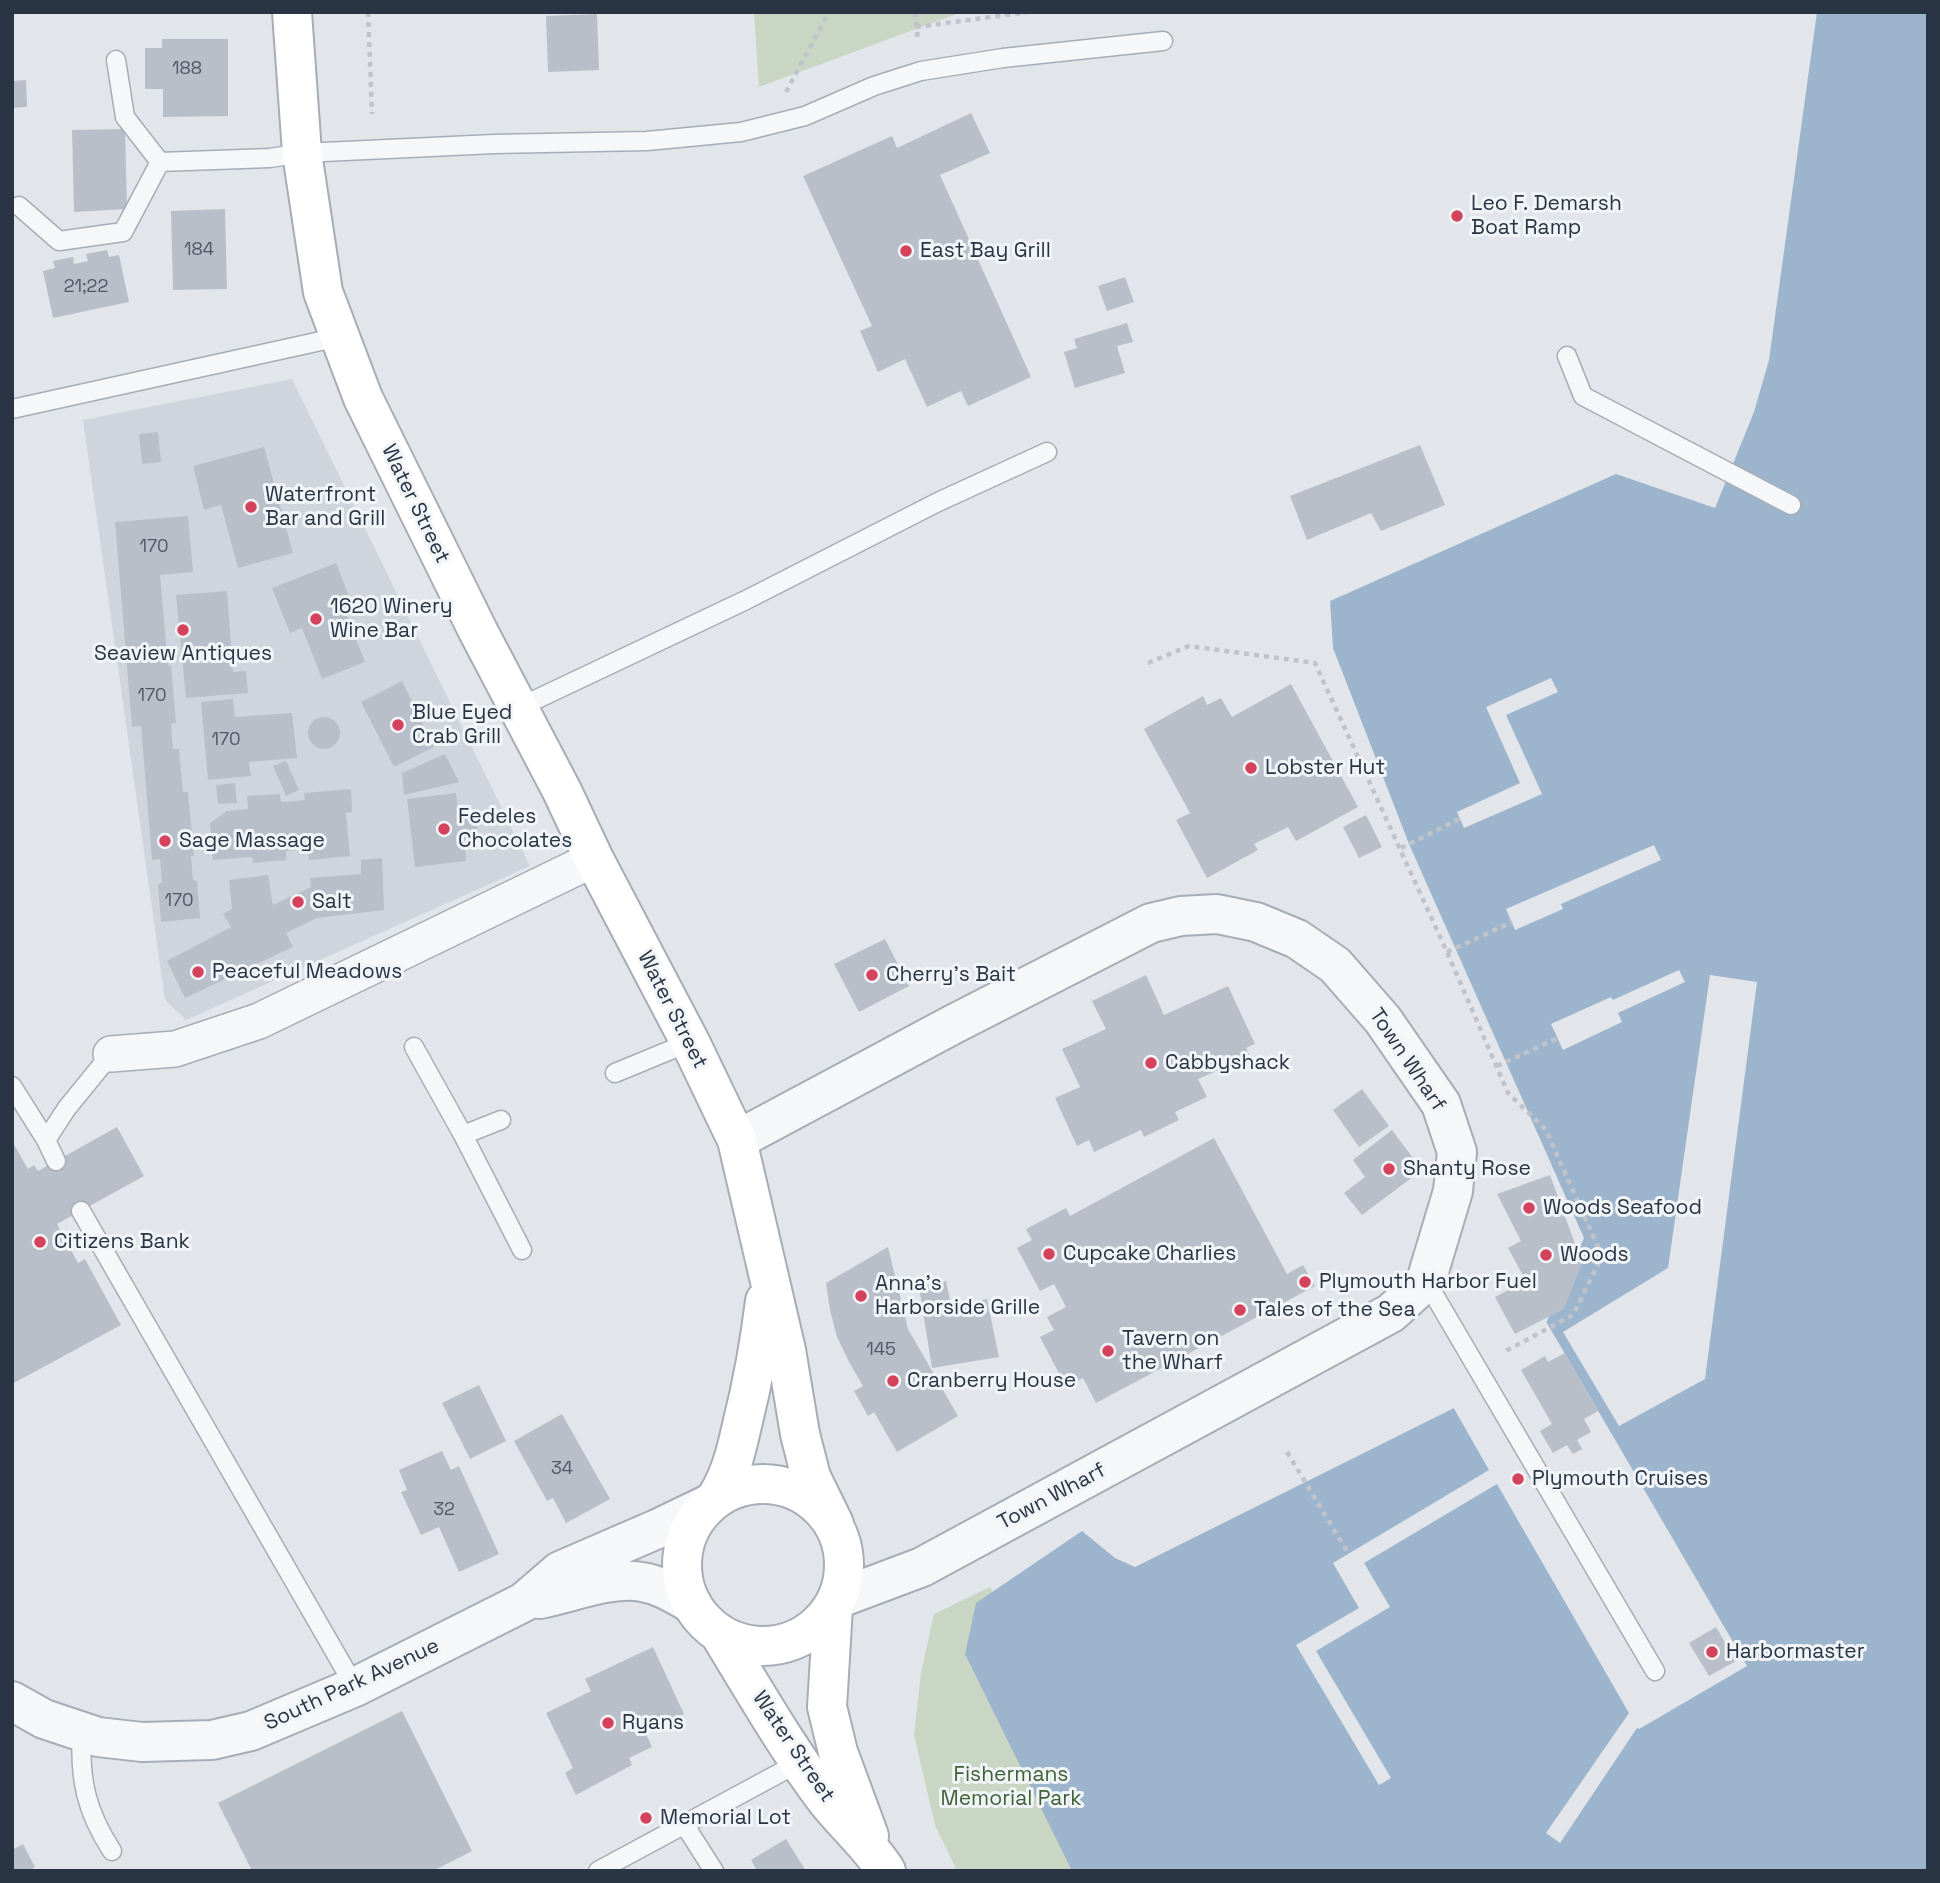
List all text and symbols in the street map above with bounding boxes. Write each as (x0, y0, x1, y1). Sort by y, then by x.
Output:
house number: 188 (172, 58, 202, 80)
place label: Leo F. Demarsh Boat Ramp (1471, 191, 1622, 241)
marker: Leo F. Demarsh Boat Ramp (1449, 208, 1465, 224)
place label: East Bay Grill (920, 238, 1051, 264)
house number: 184 (184, 239, 214, 261)
marker: East Bay Grill (898, 243, 914, 259)
house number: 21;22 (64, 276, 108, 298)
street label: Water Street (375, 441, 455, 567)
place label: Waterfront Bar and Grill (265, 482, 385, 532)
marker: Waterfront Bar and Grill (243, 499, 259, 515)
house number: 170 (139, 536, 169, 558)
place label: 1620 Winery Wine Bar (330, 594, 453, 644)
marker: 1620 Winery Wine Bar (308, 611, 324, 627)
marker: Seaview Antiques (175, 622, 191, 638)
place label: Seaview Antiques (94, 641, 272, 667)
house number: 170 (137, 685, 167, 707)
place label: Blue Eyed Crab Grill (412, 700, 512, 750)
marker: Blue Eyed Crab Grill (390, 717, 406, 733)
house number: 170 (211, 729, 241, 751)
place label: Lobster Hut (1265, 755, 1385, 781)
marker: Lobster Hut (1243, 760, 1259, 776)
place label: Fedeles Chocolates (458, 804, 572, 854)
marker: Fedeles Chocolates (436, 821, 452, 837)
place label: Sage Massage (179, 828, 325, 854)
marker: Sage Massage (157, 833, 173, 849)
place label: Salt (312, 889, 352, 915)
house number: 170 (164, 890, 194, 912)
marker: Salt (290, 894, 306, 910)
street label: Water Street (632, 947, 712, 1073)
place label: Peaceful Meadows (212, 959, 402, 985)
place label: Cherry's Bait (886, 962, 1016, 988)
marker: Peaceful Meadows (190, 964, 206, 980)
marker: Cherry's Bait (864, 967, 880, 983)
street label: Town Wharf (1363, 1004, 1451, 1116)
place label: Cabbyshack (1165, 1050, 1290, 1076)
marker: Cabbyshack (1143, 1055, 1159, 1071)
place label: Shanty Rose (1403, 1156, 1531, 1182)
marker: Shanty Rose (1381, 1161, 1397, 1177)
place label: Woods Seafood (1543, 1195, 1702, 1221)
marker: Woods Seafood (1521, 1200, 1537, 1216)
place label: Citizens Bank (54, 1229, 190, 1255)
marker: Citizens Bank (32, 1234, 48, 1250)
place label: Cupcake Charlies (1063, 1241, 1236, 1267)
place label: Woods (1560, 1242, 1629, 1268)
marker: Cupcake Charlies (1041, 1246, 1057, 1262)
marker: Woods (1538, 1247, 1554, 1263)
place label: Plymouth Harbor Fuel (1319, 1269, 1537, 1295)
place label: Anna's Harborside Grille (875, 1271, 1040, 1321)
marker: Plymouth Harbor Fuel (1297, 1274, 1313, 1290)
marker: Anna's Harborside Grille (853, 1288, 869, 1304)
place label: Tales of the Sea (1254, 1297, 1416, 1323)
marker: Tales of the Sea (1232, 1302, 1248, 1318)
place label: Tavern on the Wharf (1122, 1326, 1223, 1376)
house number: 145 (866, 1339, 896, 1361)
marker: Tavern on the Wharf (1100, 1343, 1116, 1359)
place label: Cranberry House (907, 1368, 1076, 1394)
marker: Cranberry House (885, 1373, 901, 1389)
house number: 34 (551, 1458, 573, 1480)
street label: Town Wharf (994, 1458, 1110, 1536)
place label: Plymouth Cruises (1532, 1466, 1708, 1492)
marker: Plymouth Cruises (1510, 1471, 1526, 1487)
house number: 32 (433, 1499, 455, 1521)
street label: South Park Avenue (261, 1633, 443, 1737)
place label: Harbormaster (1726, 1639, 1865, 1665)
marker: Harbormaster (1704, 1644, 1720, 1660)
street label: Water Street (747, 1687, 839, 1807)
place label: Ryans (622, 1710, 684, 1736)
marker: Ryans (600, 1715, 616, 1731)
park label: Fishermans Memorial Park (941, 1762, 1081, 1812)
place label: Memorial Lot (660, 1805, 791, 1831)
marker: Memorial Lot (638, 1810, 654, 1826)

